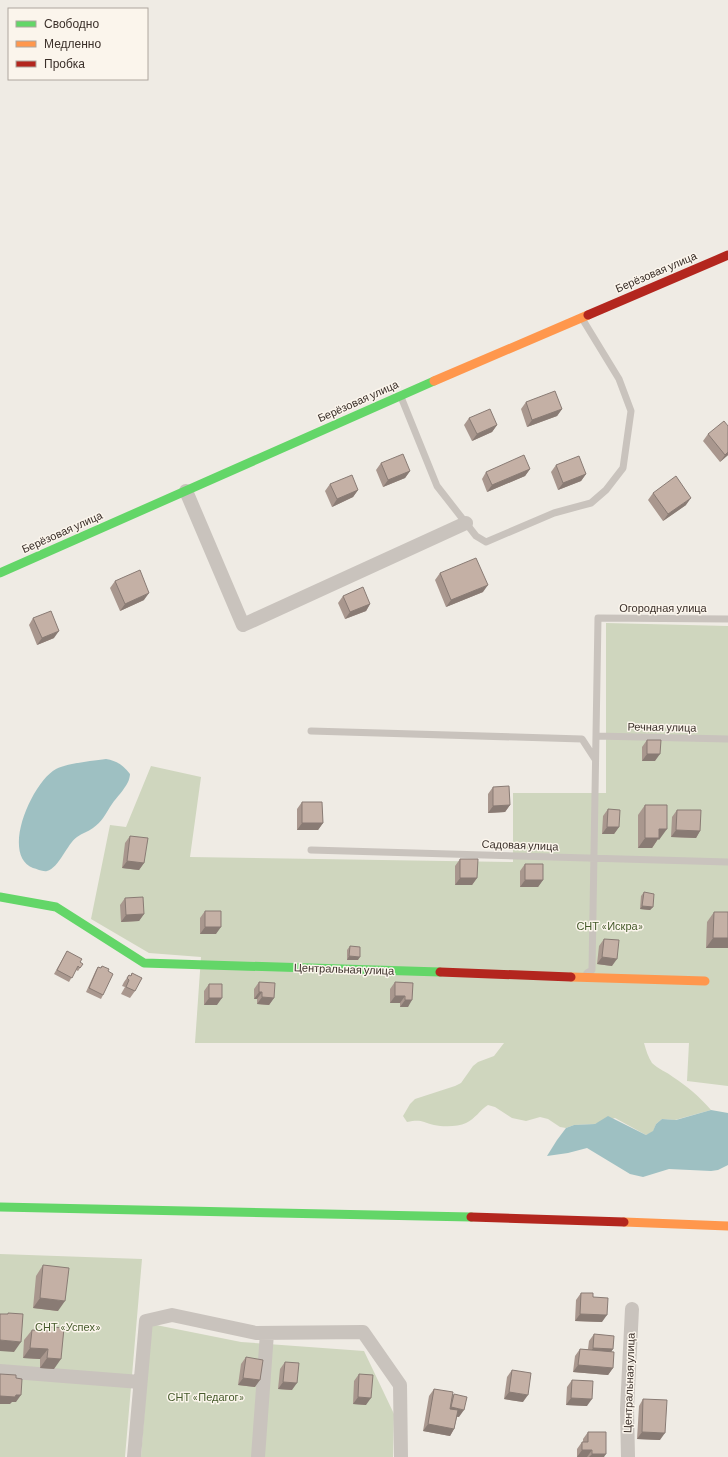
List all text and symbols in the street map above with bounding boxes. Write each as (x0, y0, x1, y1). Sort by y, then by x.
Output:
legend (8, 8, 148, 80)
text: Свободно (44, 16, 99, 31)
text: Медленно (44, 36, 101, 51)
text: Пробка (44, 56, 85, 71)
street label: Берёзовая улица (613, 248, 699, 294)
street label: Берёзовая улица (315, 377, 401, 424)
street label: Берёзовая улица (19, 508, 105, 555)
street label: Огородная улица (619, 601, 708, 614)
street label: Речная улица (627, 719, 697, 734)
street label: Садовая улица (481, 837, 560, 852)
park label: СНТ «Искра» (576, 919, 644, 932)
street label: Центральная улица (294, 960, 395, 977)
park label: СНТ «Успех» (35, 1320, 101, 1333)
street label: Центральная улица (620, 1332, 637, 1433)
park label: СНТ «Педагог» (168, 1390, 245, 1403)

